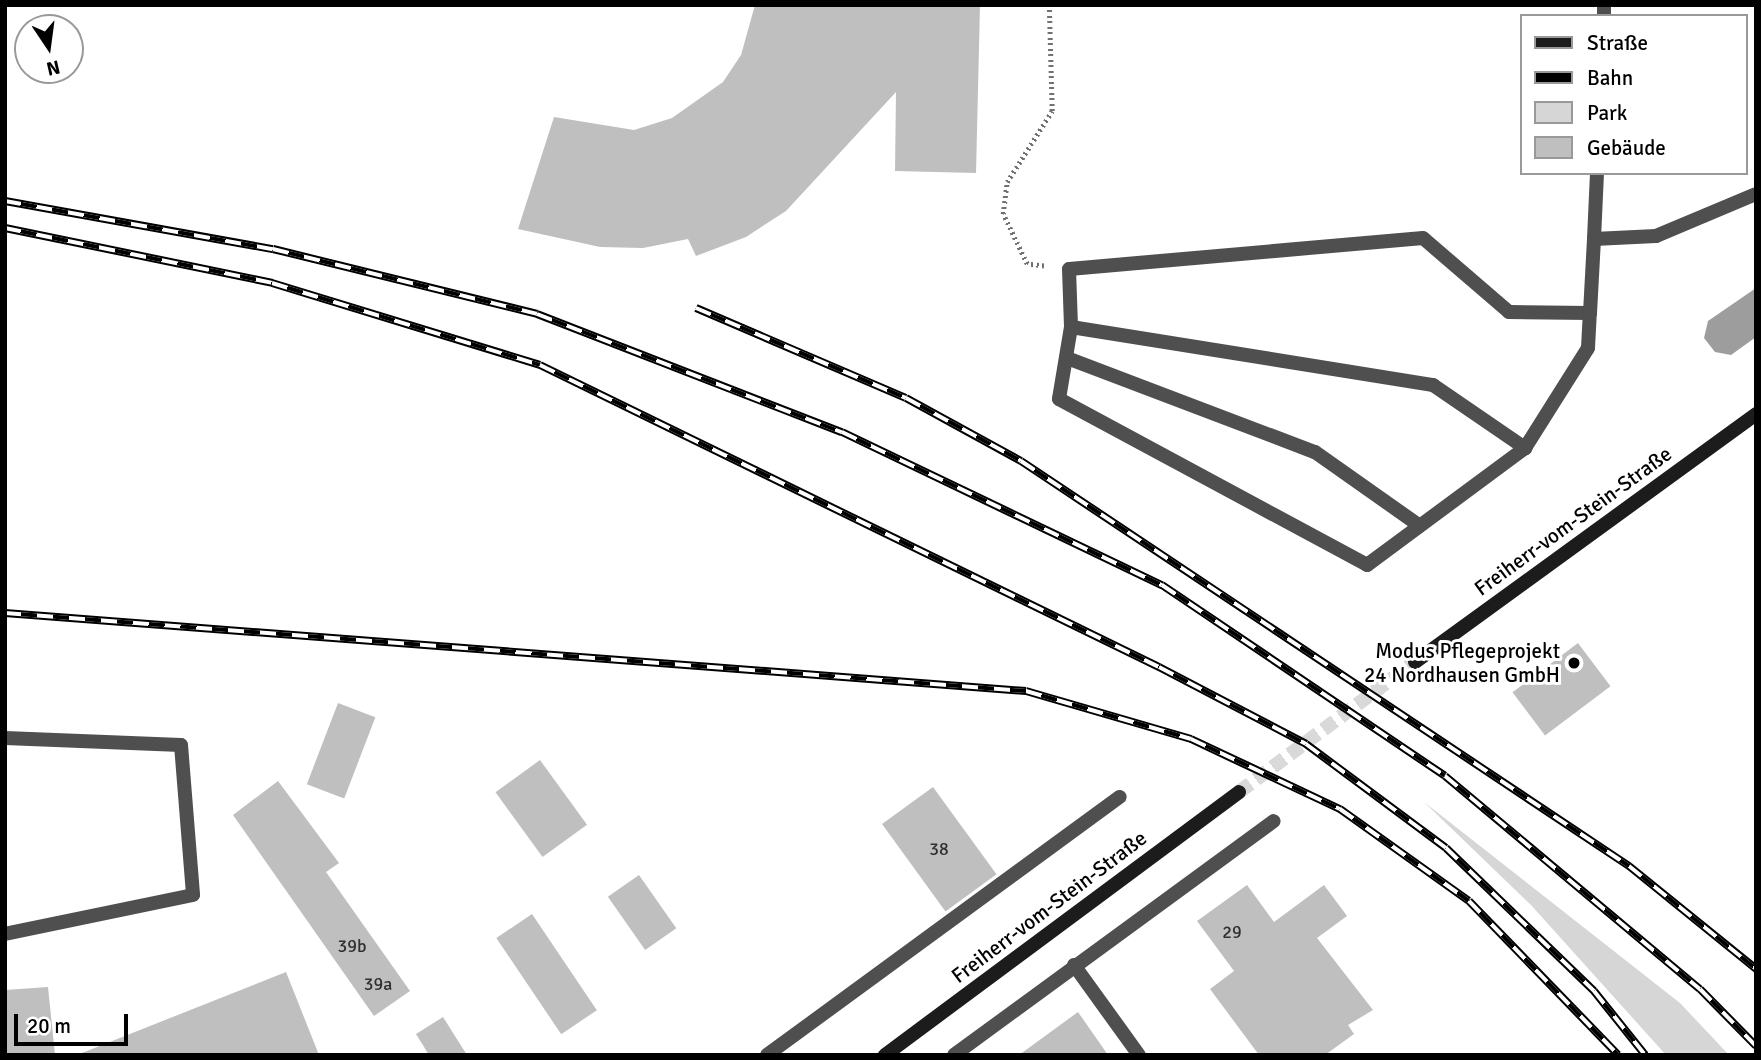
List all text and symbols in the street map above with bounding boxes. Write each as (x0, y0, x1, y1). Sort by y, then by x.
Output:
north arrow (14, 14, 84, 84)
legend (1520, 14, 1747, 175)
text: Straße (1587, 30, 1648, 56)
text: N (44, 54, 62, 81)
text: Bahn (1587, 65, 1633, 91)
text: Park (1587, 100, 1627, 126)
text: Gebäude (1587, 135, 1666, 161)
street label: Freiherr-vom-Stein-Straße (1469, 441, 1677, 601)
place label: Modus Pflegeprojekt 24 Nordhausen GmbH (1364, 638, 1560, 688)
marker: Modus Pflegeprojekt 24 Nordhausen GmbH (1566, 655, 1582, 671)
street label: Freiherr-vom-Stein-Straße (946, 825, 1152, 989)
house number: 38 (929, 838, 949, 860)
house number: 29 (1222, 921, 1242, 943)
house number: 39b (338, 935, 366, 957)
house number: 39a (364, 973, 392, 995)
scale bar (18, 1000, 131, 1044)
text: 20 m (27, 1013, 71, 1039)

